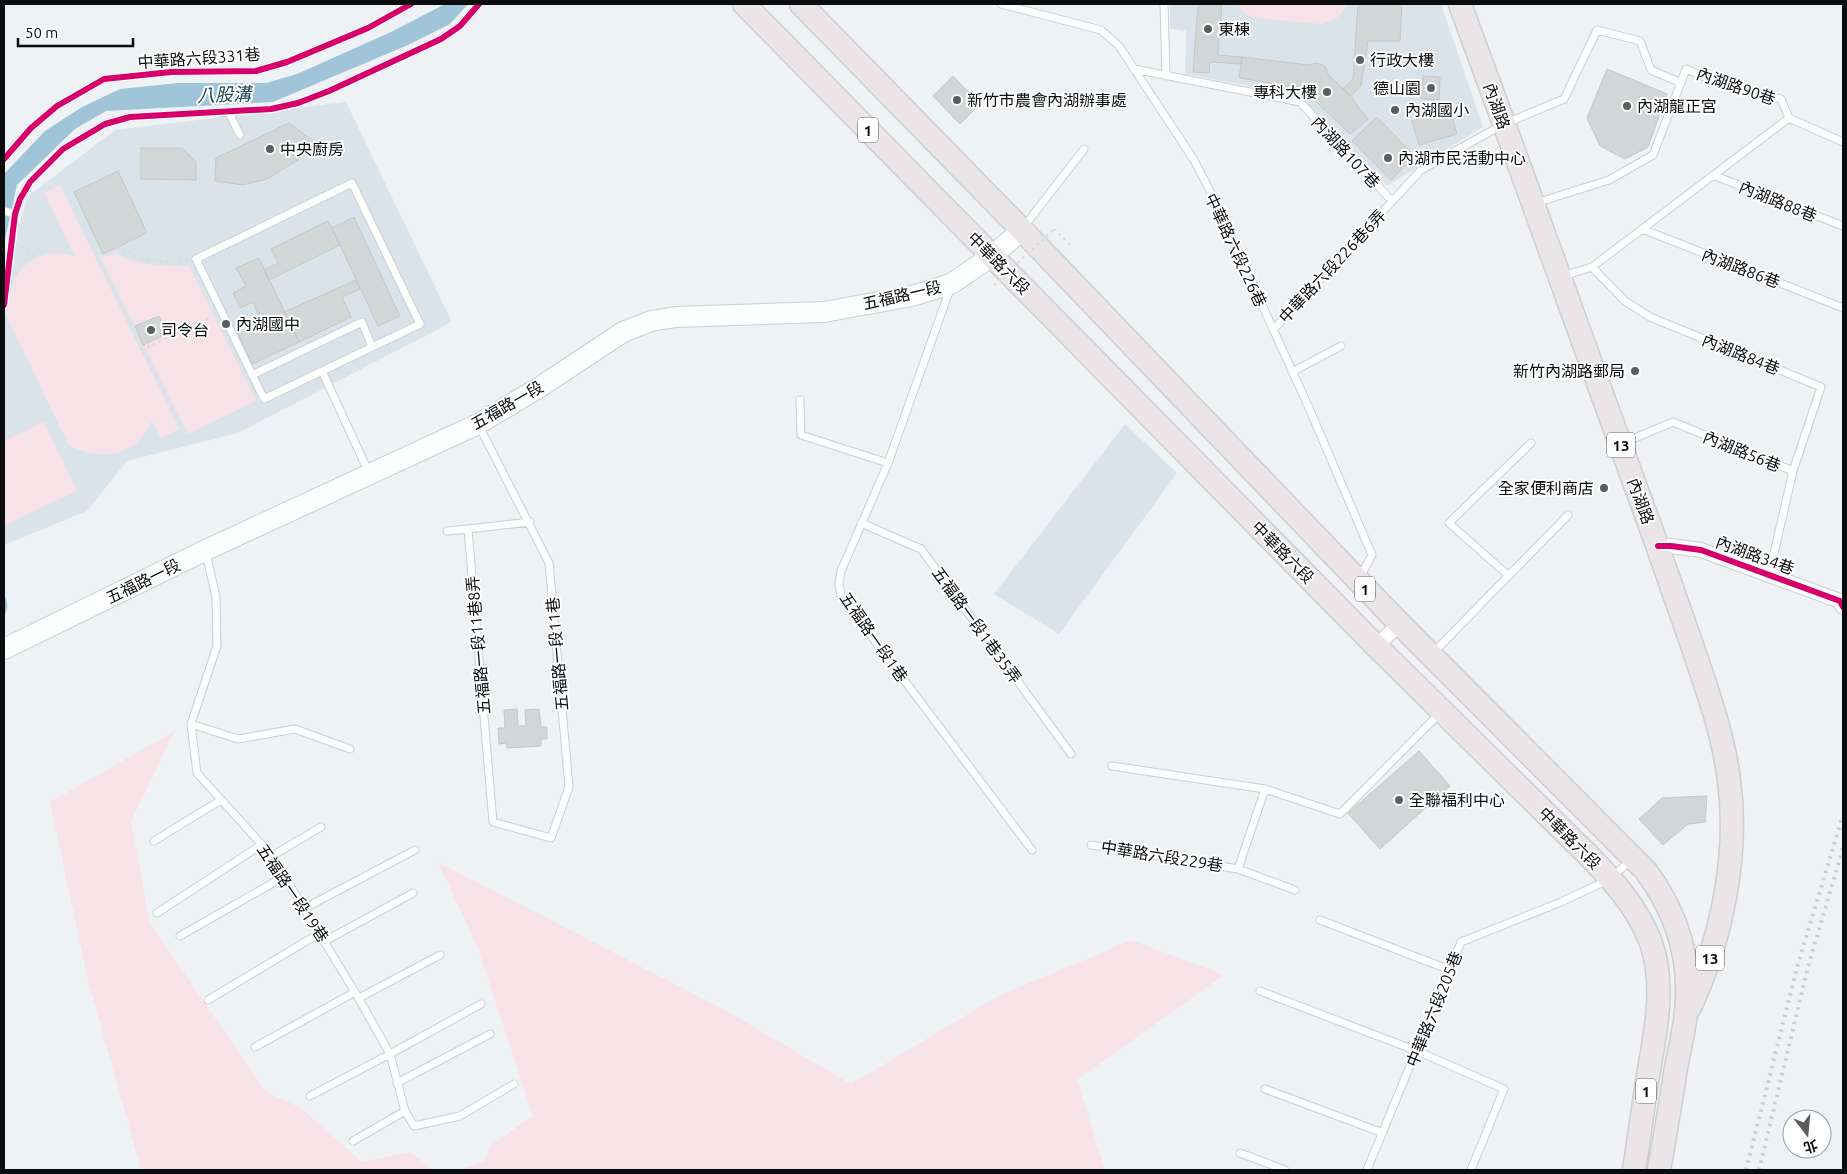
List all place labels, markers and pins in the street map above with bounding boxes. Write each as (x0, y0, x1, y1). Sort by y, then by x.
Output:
place label: 東棟 (1218, 20, 1250, 38)
marker: 東棟 (1202, 23, 1214, 35)
place label: 行政大樓 (1370, 51, 1434, 69)
marker: 行政大樓 (1354, 54, 1366, 66)
place label: 德山園 (1373, 79, 1421, 97)
marker: 德山園 (1425, 82, 1437, 94)
place label: 專科大樓 (1253, 83, 1317, 101)
marker: 專科大樓 (1321, 86, 1333, 98)
place label: 新竹市農會內湖辦事處 (967, 91, 1127, 109)
marker: 新竹市農會內湖辦事處 (951, 94, 963, 106)
place label: 內湖龍正宮 (1637, 97, 1717, 115)
marker: 內湖龍正宮 (1621, 100, 1633, 112)
place label: 內湖國小 (1405, 101, 1469, 119)
marker: 內湖國小 (1389, 104, 1401, 116)
place label: 中央廚房 (280, 140, 344, 158)
marker: 中央廚房 (264, 143, 276, 155)
place label: 內湖市民活動中心 (1398, 149, 1526, 167)
marker: 內湖市民活動中心 (1382, 152, 1394, 164)
place label: 內湖國中 (236, 315, 300, 333)
marker: 內湖國中 (220, 318, 232, 330)
place label: 司令台 (161, 321, 209, 339)
marker: 司令台 (145, 324, 157, 336)
place label: 新竹內湖路郵局 (1513, 362, 1625, 380)
marker: 新竹內湖路郵局 (1629, 365, 1641, 377)
place label: 全家便利商店 (1498, 479, 1594, 497)
marker: 全家便利商店 (1598, 482, 1610, 494)
place label: 全聯福利中心 (1409, 791, 1505, 809)
marker: 全聯福利中心 (1393, 794, 1405, 806)

